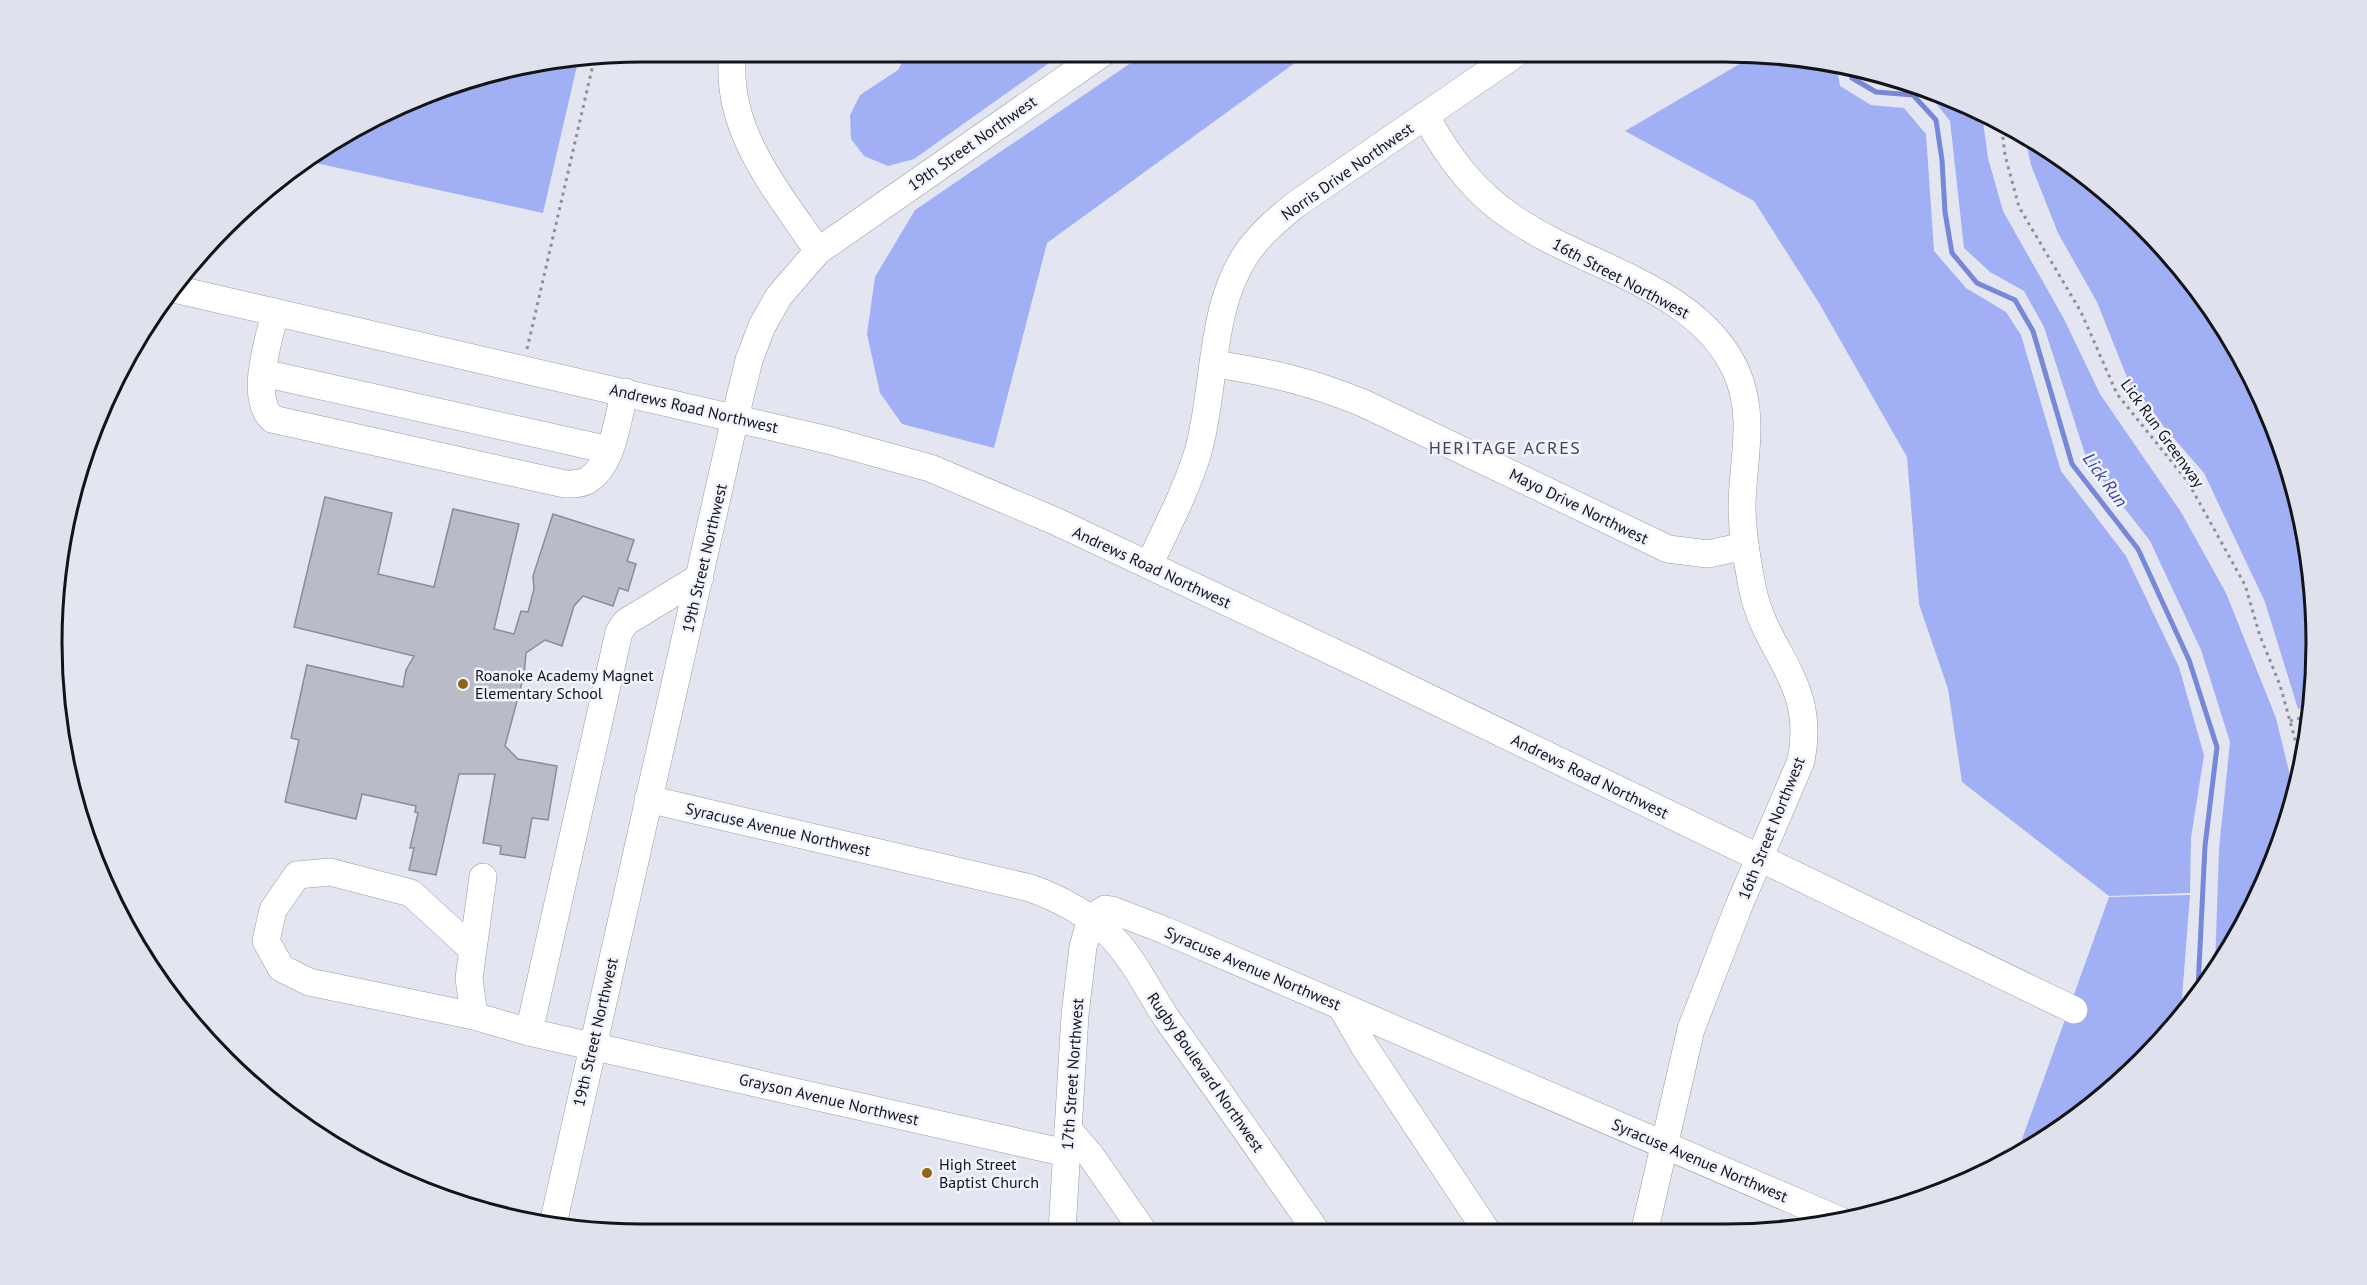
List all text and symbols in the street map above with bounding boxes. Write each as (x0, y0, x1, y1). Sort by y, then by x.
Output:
street label: 19th Street Northwest (904, 91, 1041, 195)
street label: Norris Drive Northwest (1277, 117, 1417, 224)
street label: 16th Street Northwest (1549, 233, 1693, 323)
street label: Lick Run Greenway (2117, 375, 2209, 492)
street label: Andrews Road Northwest (608, 379, 781, 437)
district label: HERITAGE ACRES (1429, 436, 1581, 459)
water label: Lick Run (2078, 448, 2133, 512)
street label: Mayo Drive Northwest (1506, 464, 1652, 549)
street label: 19th Street Northwest (677, 481, 731, 634)
street label: Andrews Road Northwest (1070, 522, 1235, 613)
place label: Roanoke Academy Magnet Elementary School (475, 665, 654, 703)
marker: Roanoke Academy Magnet Elementary School (456, 677, 470, 691)
street label: Andrews Road Northwest (1508, 729, 1672, 823)
street label: 16th Street Northwest (1733, 753, 1809, 902)
street label: Syracuse Avenue Northwest (683, 798, 873, 860)
street label: Syracuse Avenue Northwest (1162, 922, 1345, 1014)
street label: 19th Street Northwest (568, 955, 622, 1108)
street label: Rugby Boulevard Northwest (1143, 988, 1269, 1156)
street label: 17th Street Northwest (1057, 997, 1087, 1150)
street label: Grayson Avenue Northwest (737, 1069, 921, 1130)
street label: Syracuse Avenue Northwest (1609, 1114, 1792, 1206)
place label: High Street Baptist Church (939, 1154, 1039, 1192)
marker: High Street Baptist Church (920, 1166, 934, 1180)

